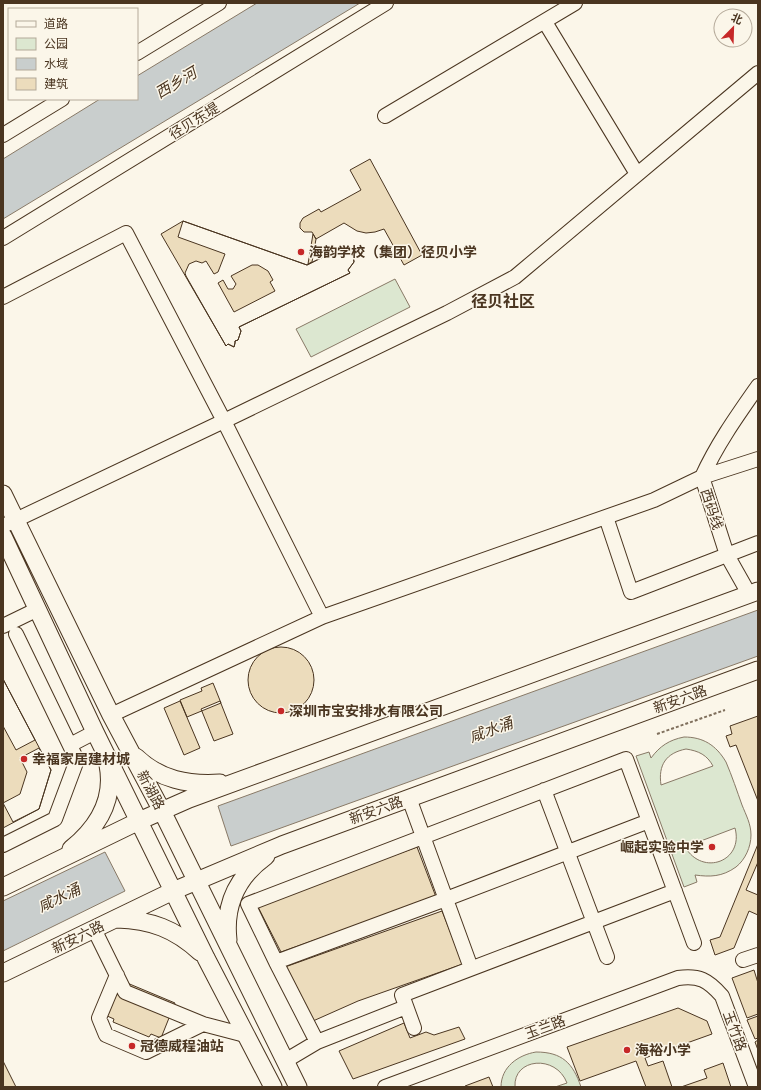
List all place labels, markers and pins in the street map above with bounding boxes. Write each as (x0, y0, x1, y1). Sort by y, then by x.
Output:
place label: 海韵学校（集团）径贝小学 (309, 244, 477, 260)
marker: 海韵学校（集团）径贝小学 (296, 247, 306, 257)
place label: 深圳市宝安排水有限公司 (289, 703, 443, 719)
marker: 深圳市宝安排水有限公司 (276, 706, 286, 716)
place label: 幸福家居建材城 (32, 751, 130, 767)
marker: 幸福家居建材城 (19, 754, 29, 764)
place label: 崛起实验中学 (620, 839, 704, 855)
marker: 崛起实验中学 (707, 842, 717, 852)
place label: 冠德威程油站 (140, 1038, 224, 1054)
marker: 冠德威程油站 (127, 1041, 137, 1051)
place label: 海裕小学 (635, 1042, 691, 1058)
marker: 海裕小学 (622, 1045, 632, 1055)

